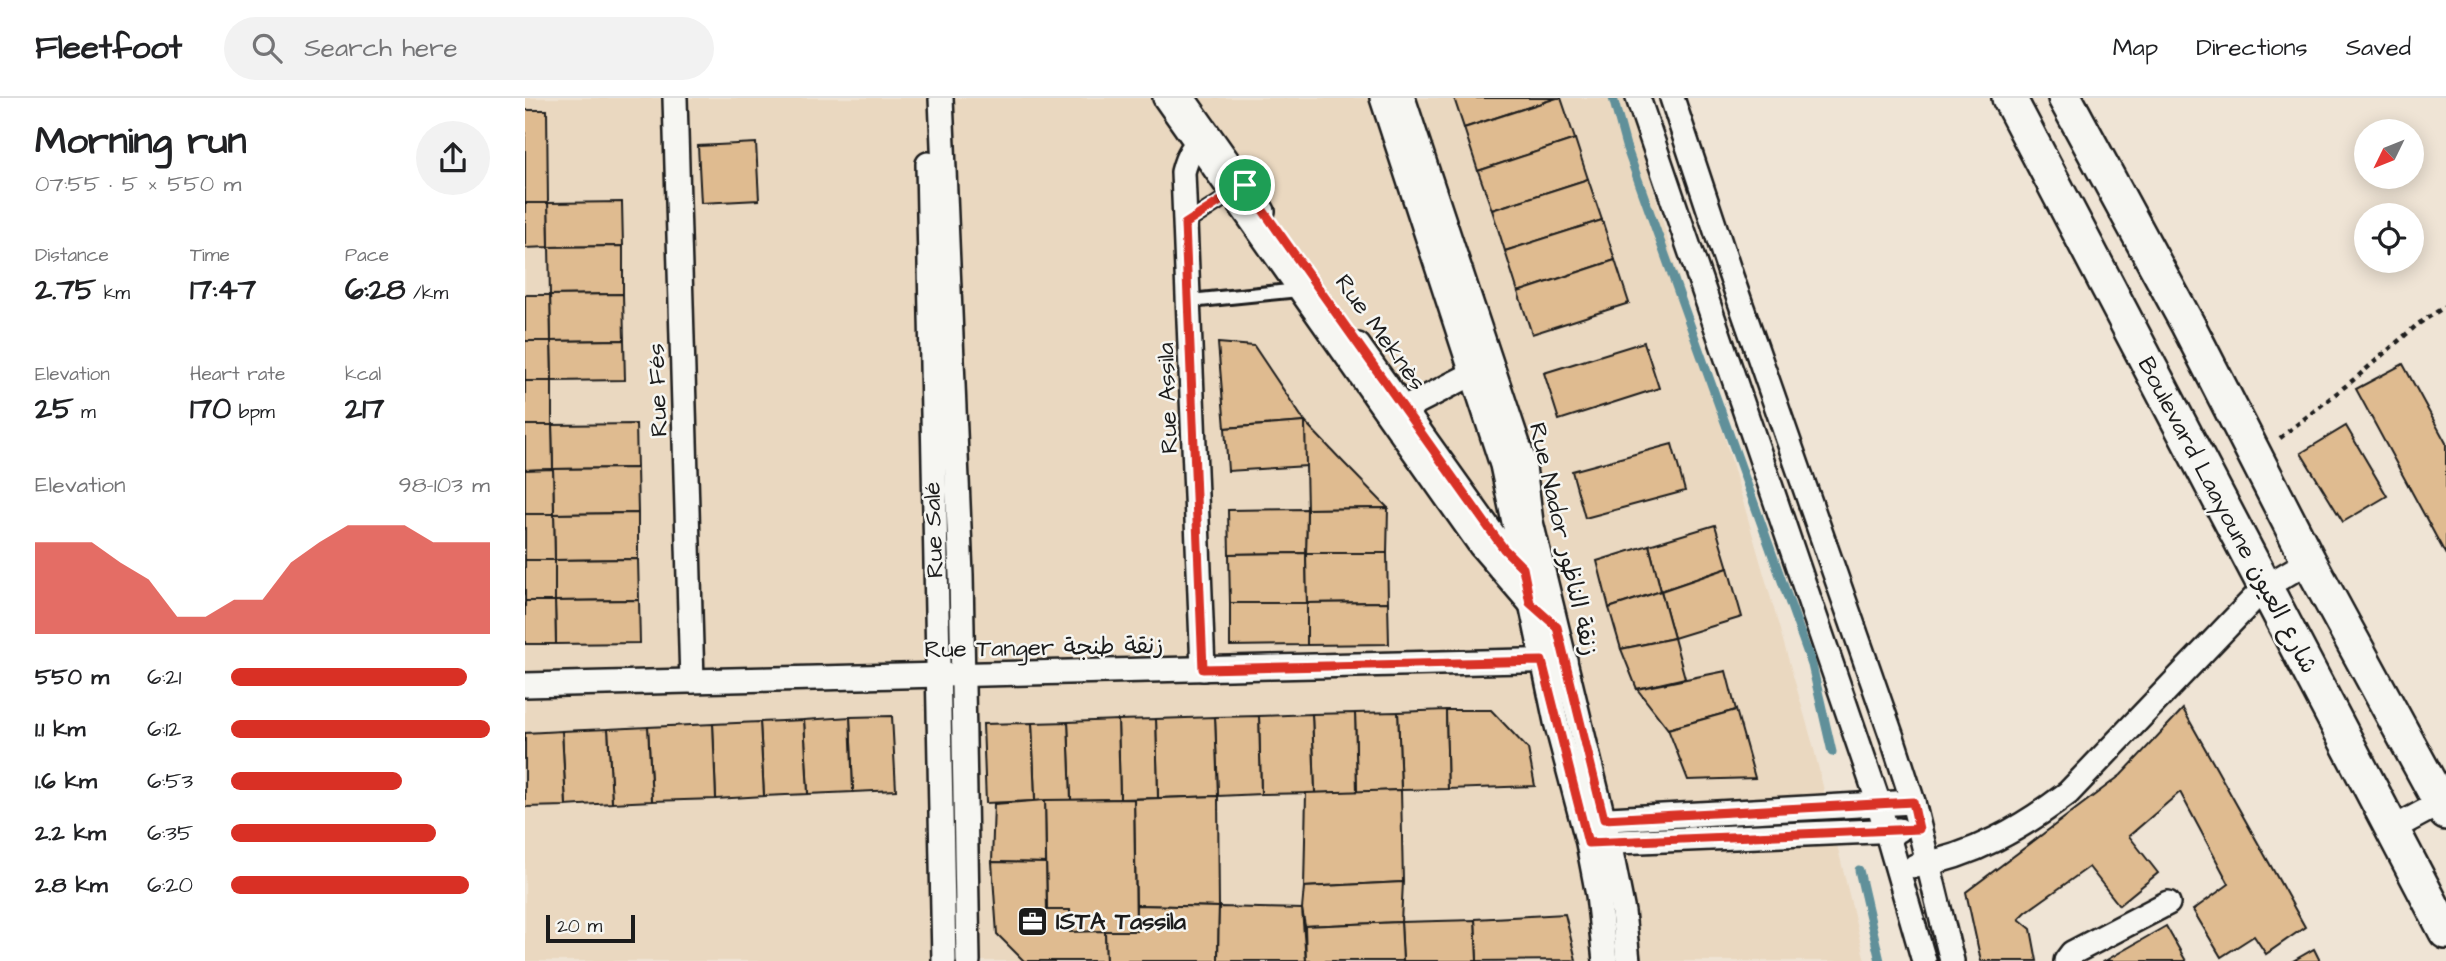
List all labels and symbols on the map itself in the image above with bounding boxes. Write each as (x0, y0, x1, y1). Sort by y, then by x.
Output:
north arrow (2354, 119, 2424, 189)
pin (1215, 155, 1275, 215)
street label: Rue Meknès (1326, 267, 1434, 398)
street label: Rue Assila (1149, 342, 1187, 454)
street label: Rue Fés (639, 343, 677, 437)
street label: Boulevard Laayoune شارع العيون (2128, 351, 2325, 680)
street label: Rue Nador زنقة الناظور (1520, 419, 1606, 659)
street label: Rue Salé (915, 481, 953, 579)
street label: Rue Tanger زنقة طنجة (924, 629, 1164, 668)
office icon: ISTA Tassila (1016, 904, 1050, 938)
place label: ISTA Tassila (1056, 905, 1187, 939)
scale bar (546, 912, 635, 944)

